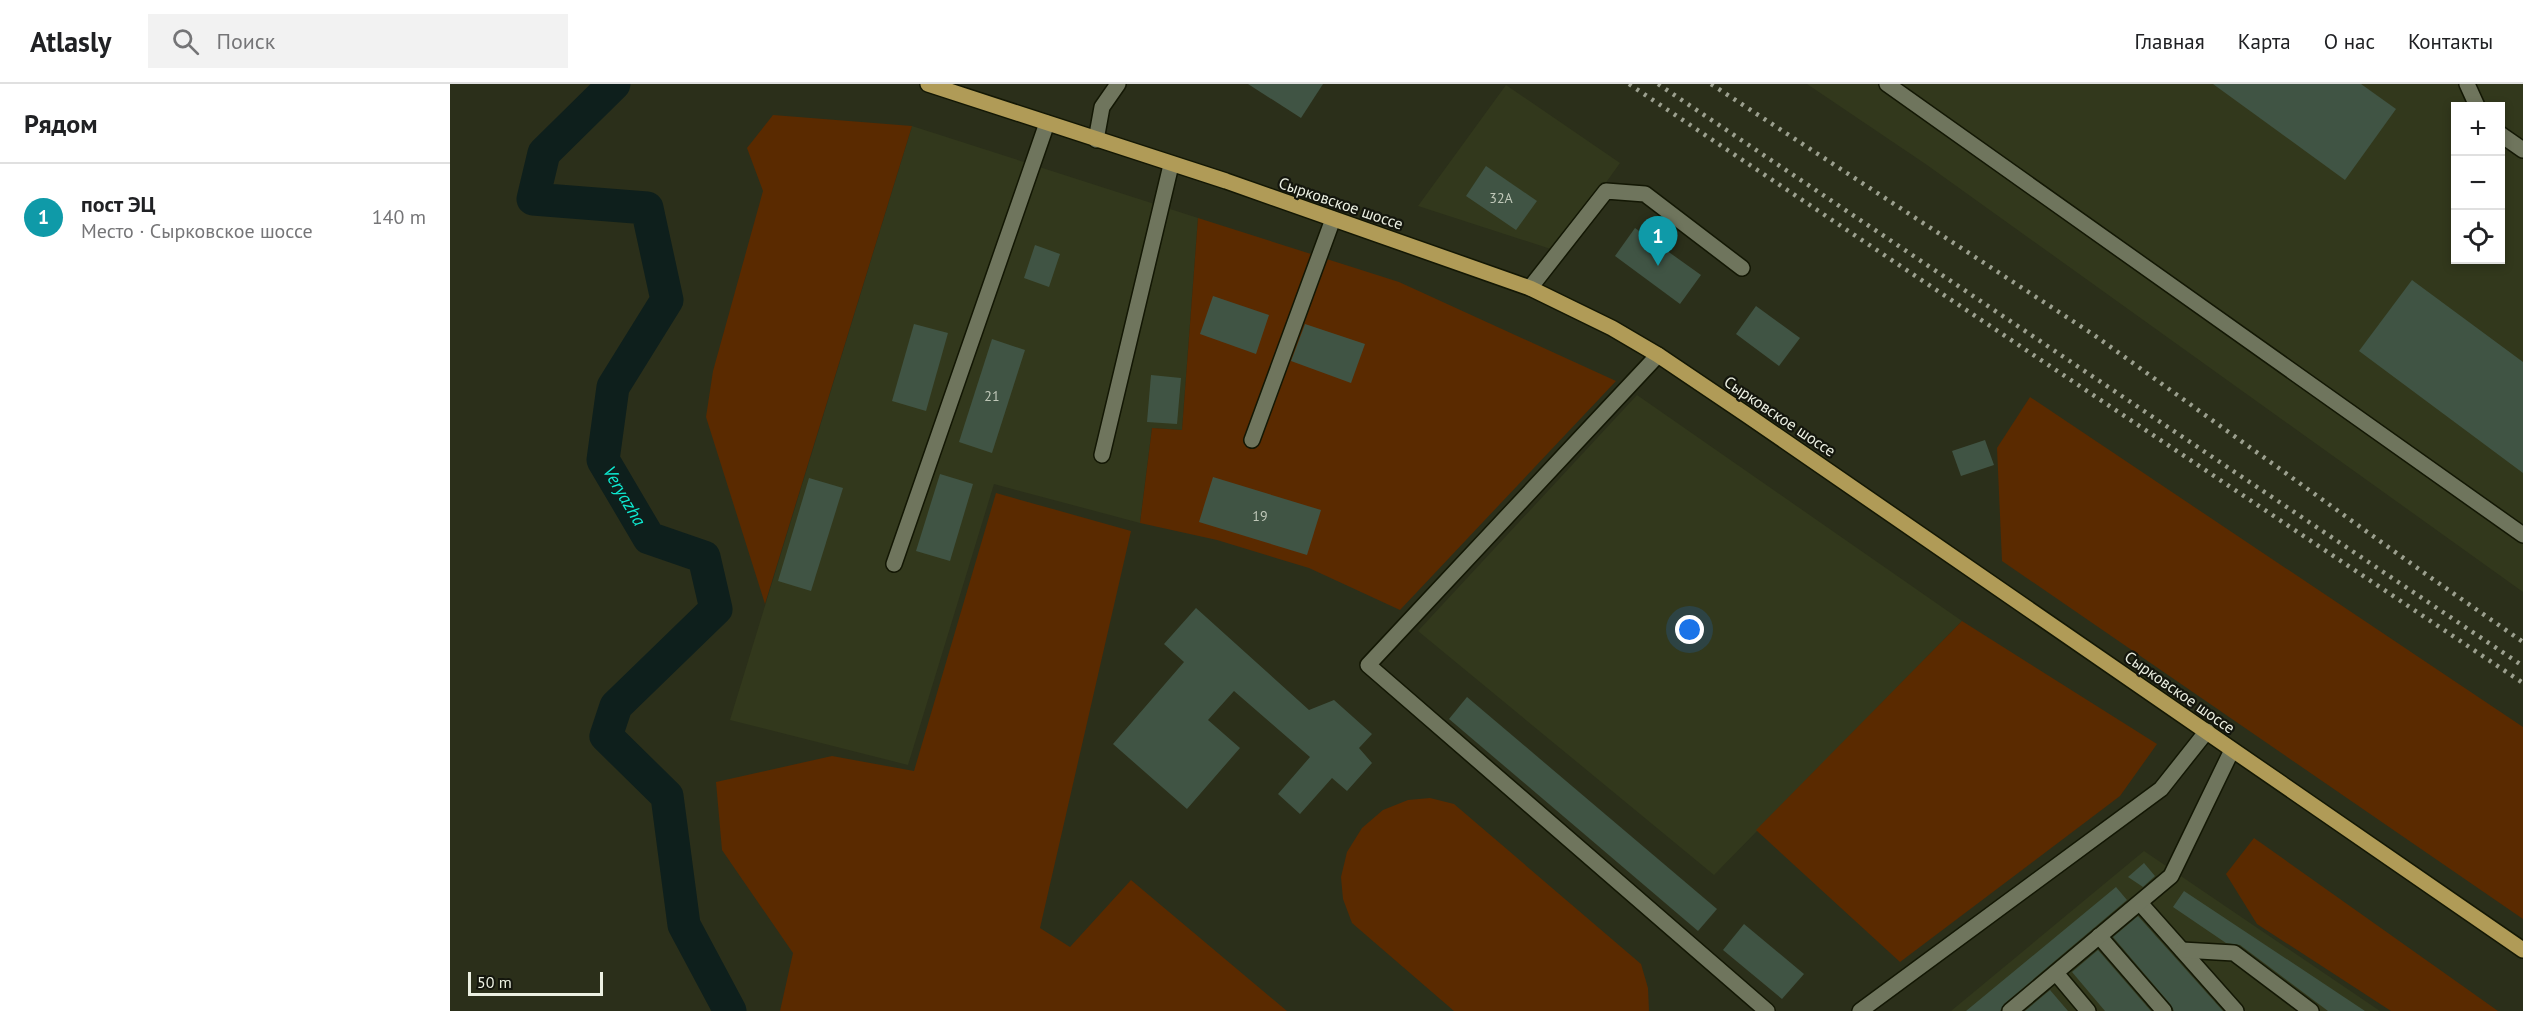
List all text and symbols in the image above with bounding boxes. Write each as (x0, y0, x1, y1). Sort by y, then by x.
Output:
search box (148, 14, 568, 68)
text: Atlasly (30, 23, 112, 60)
icon: search (169, 25, 202, 58)
text: Поиск (217, 27, 275, 55)
text: Главная (2134, 28, 2205, 55)
text: Карта (2238, 28, 2291, 55)
text: О нас (2324, 28, 2375, 55)
text: Контакты (2408, 28, 2493, 55)
map controls (2451, 102, 2505, 264)
button: + (2451, 102, 2505, 156)
text: Рядом (24, 107, 98, 140)
button: − (2451, 156, 2505, 210)
street label: Сырковское шоссе (1276, 172, 1406, 234)
house number: 32А (1489, 189, 1514, 207)
text: пост ЭЦ (81, 190, 156, 218)
text: 1 (38, 204, 49, 230)
text: 140 m (372, 204, 426, 230)
button: locate (2451, 210, 2505, 264)
pin: 1 (1638, 216, 1678, 266)
text: Место · Сырковское шоссе (81, 218, 313, 244)
street label: Сырковское шоссе (1720, 371, 1840, 461)
house number: 21 (984, 387, 1000, 405)
water label: Veryazha (598, 462, 651, 530)
house number: 19 (1252, 507, 1268, 525)
your location (1675, 615, 1704, 644)
street label: Сырковское шоссе (2121, 646, 2239, 738)
scale bar (468, 969, 603, 996)
text: 50 m (477, 972, 512, 992)

